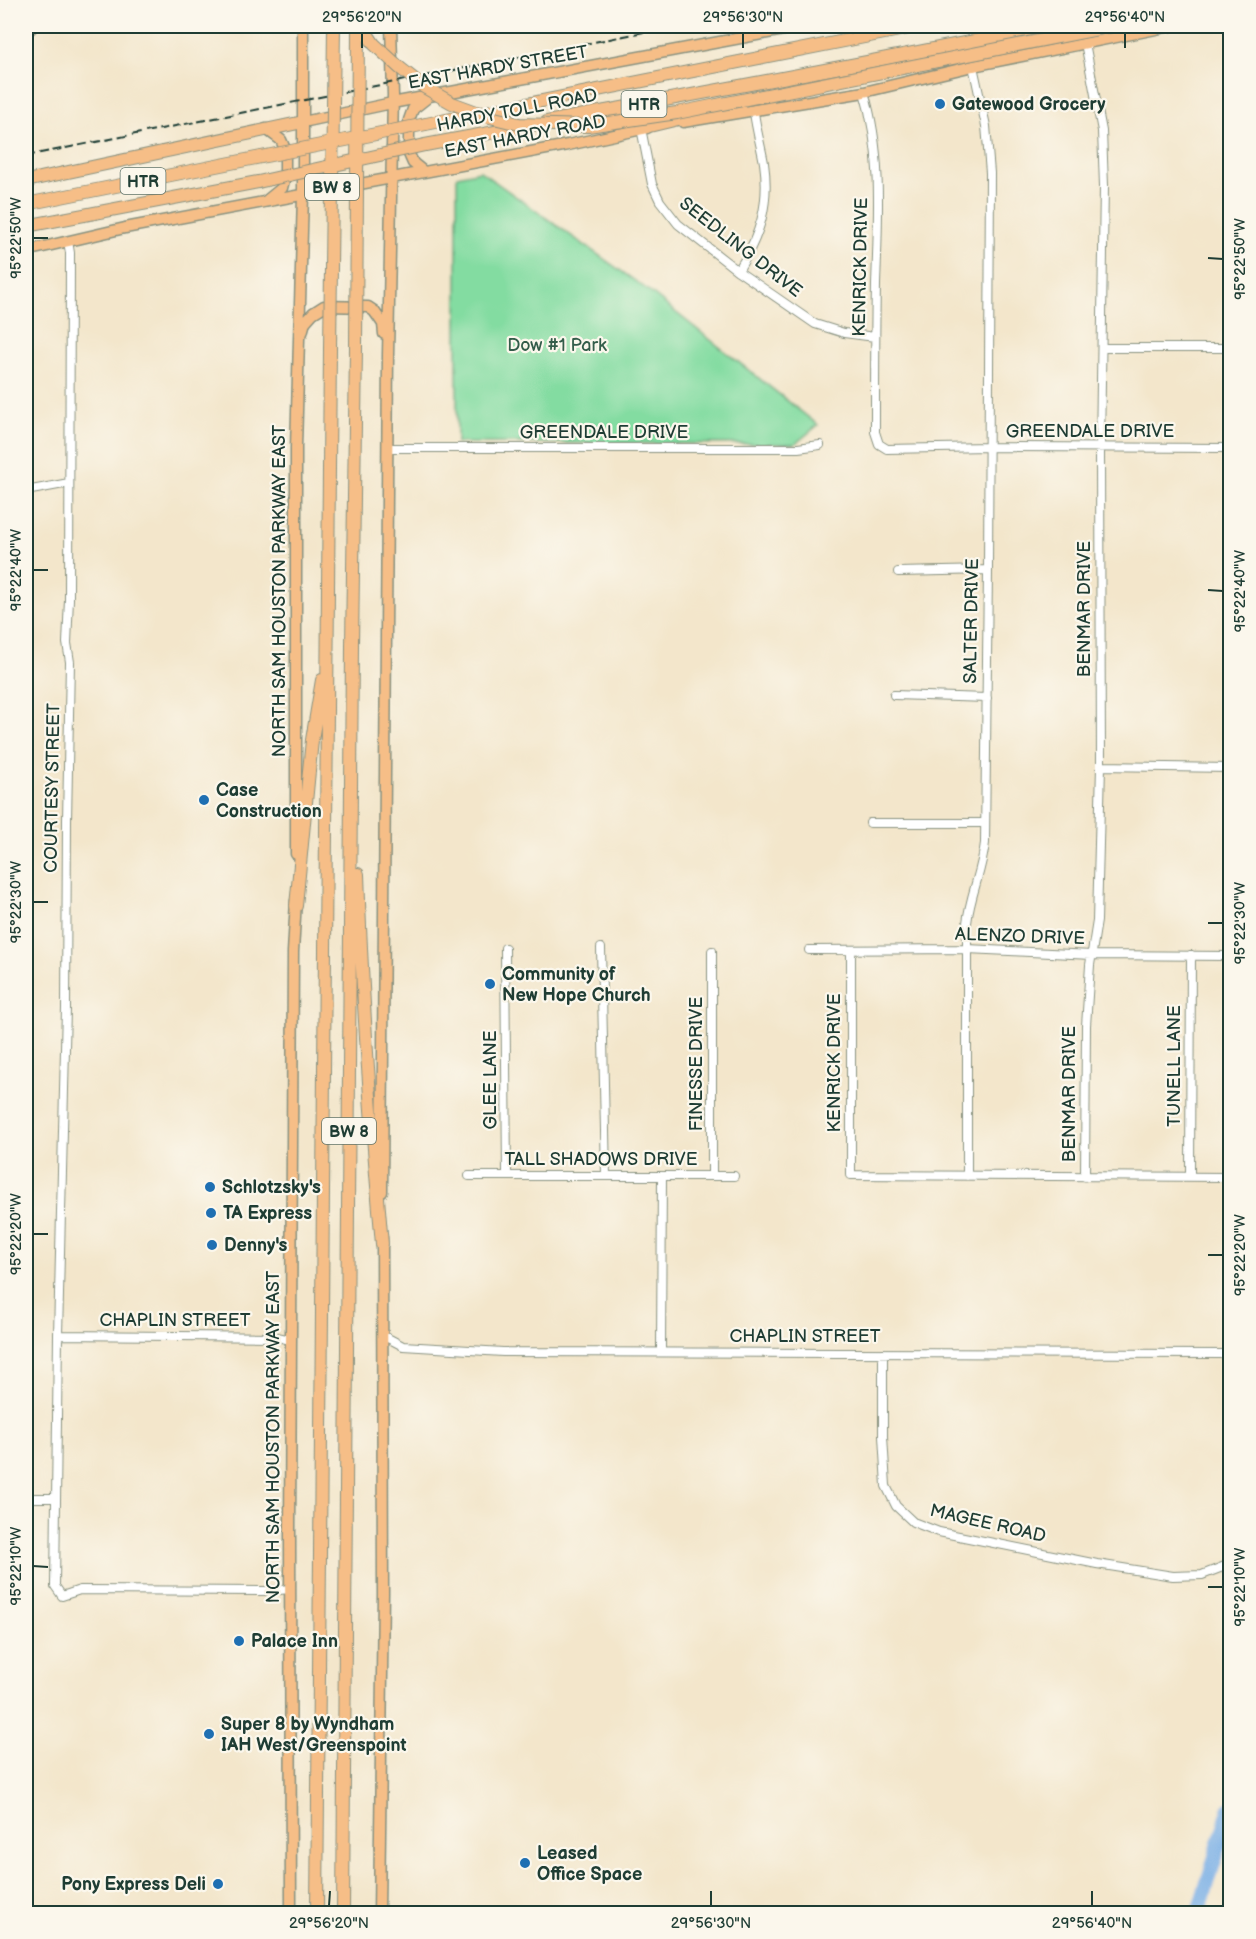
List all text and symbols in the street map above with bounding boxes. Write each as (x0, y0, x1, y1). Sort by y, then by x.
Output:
text: 29°56'20"N (322, 8, 402, 27)
text: 29°56'30"N (703, 8, 783, 27)
text: 29°56'40"N (1085, 8, 1165, 27)
street label: EAST HARDY STREET (407, 41, 590, 94)
street label: HARDY TOLL ROAD (435, 85, 599, 136)
road number: HTR (622, 91, 666, 117)
place label: Gatewood Grocery (952, 94, 1106, 115)
marker: Gatewood Grocery (933, 97, 947, 111)
street label: EAST HARDY ROAD (443, 111, 608, 162)
road number: HTR (120, 168, 166, 194)
road number: BW 8 (305, 174, 359, 200)
street label: SEEDLING DRIVE (675, 193, 806, 302)
text: 95°22'50"W (7, 197, 26, 279)
street label: KENRICK DRIVE (849, 197, 872, 337)
text: 95°22'50"W (1231, 218, 1250, 300)
park label: Dow #1 Park (507, 335, 607, 356)
street label: GREENDALE DRIVE (1006, 421, 1174, 442)
street label: GREENDALE DRIVE (520, 422, 688, 443)
street label: NORTH SAM HOUSTON PARKWAY EAST (269, 425, 290, 757)
text: 95°22'40"W (7, 529, 26, 611)
street label: BENMAR DRIVE (1074, 541, 1095, 677)
text: 95°22'40"W (1231, 550, 1250, 632)
street label: SALTER DRIVE (960, 558, 983, 684)
street label: COURTESY STREET (41, 703, 64, 873)
place label: Case Construction (216, 780, 322, 822)
marker: Case Construction (197, 793, 211, 807)
text: 95°22'30"W (7, 860, 26, 943)
text: 95°22'30"W (1231, 881, 1250, 964)
street label: ALENZO DRIVE (955, 924, 1085, 949)
place label: Community of New Hope Church (502, 964, 651, 1006)
marker: Community of New Hope Church (483, 977, 497, 991)
street label: KENRICK DRIVE (824, 993, 845, 1133)
street label: FINESSE DRIVE (686, 997, 707, 1131)
street label: TUNELL LANE (1164, 1005, 1185, 1127)
street label: BENMAR DRIVE (1059, 1026, 1080, 1162)
street label: GLEE LANE (480, 1030, 501, 1130)
road number: BW 8 (322, 1118, 376, 1144)
street label: TALL SHADOWS DRIVE (504, 1149, 698, 1170)
place label: Schlotzsky's (222, 1177, 321, 1198)
marker: Schlotzsky's (203, 1180, 217, 1194)
text: 95°22'20"W (7, 1193, 26, 1275)
place label: TA Express (223, 1203, 312, 1224)
marker: TA Express (204, 1206, 218, 1220)
text: 95°22'20"W (1231, 1214, 1250, 1296)
place label: Denny's (224, 1235, 288, 1256)
marker: Denny's (205, 1238, 219, 1252)
street label: NORTH SAM HOUSTON PARKWAY EAST (263, 1271, 284, 1603)
street label: CHAPLIN STREET (100, 1310, 251, 1331)
street label: CHAPLIN STREET (730, 1326, 881, 1347)
street label: MAGEE ROAD (928, 1500, 1048, 1547)
text: 95°22'10"W (7, 1526, 26, 1605)
text: 95°22'10"W (1231, 1547, 1250, 1626)
place label: Palace Inn (251, 1631, 338, 1652)
marker: Palace Inn (232, 1634, 246, 1648)
place label: Super 8 by Wyndham IAH West/Greenspoint (221, 1714, 407, 1756)
marker: Super 8 by Wyndham IAH West/Greenspoint (202, 1727, 216, 1741)
place label: Leased Office Space (537, 1843, 642, 1885)
marker: Leased Office Space (518, 1856, 532, 1870)
place label: Pony Express Deli (61, 1874, 206, 1895)
marker: Pony Express Deli (211, 1877, 225, 1891)
text: 29°56'20"N (289, 1914, 369, 1933)
text: 29°56'30"N (671, 1914, 751, 1933)
text: 29°56'40"N (1052, 1914, 1132, 1933)

